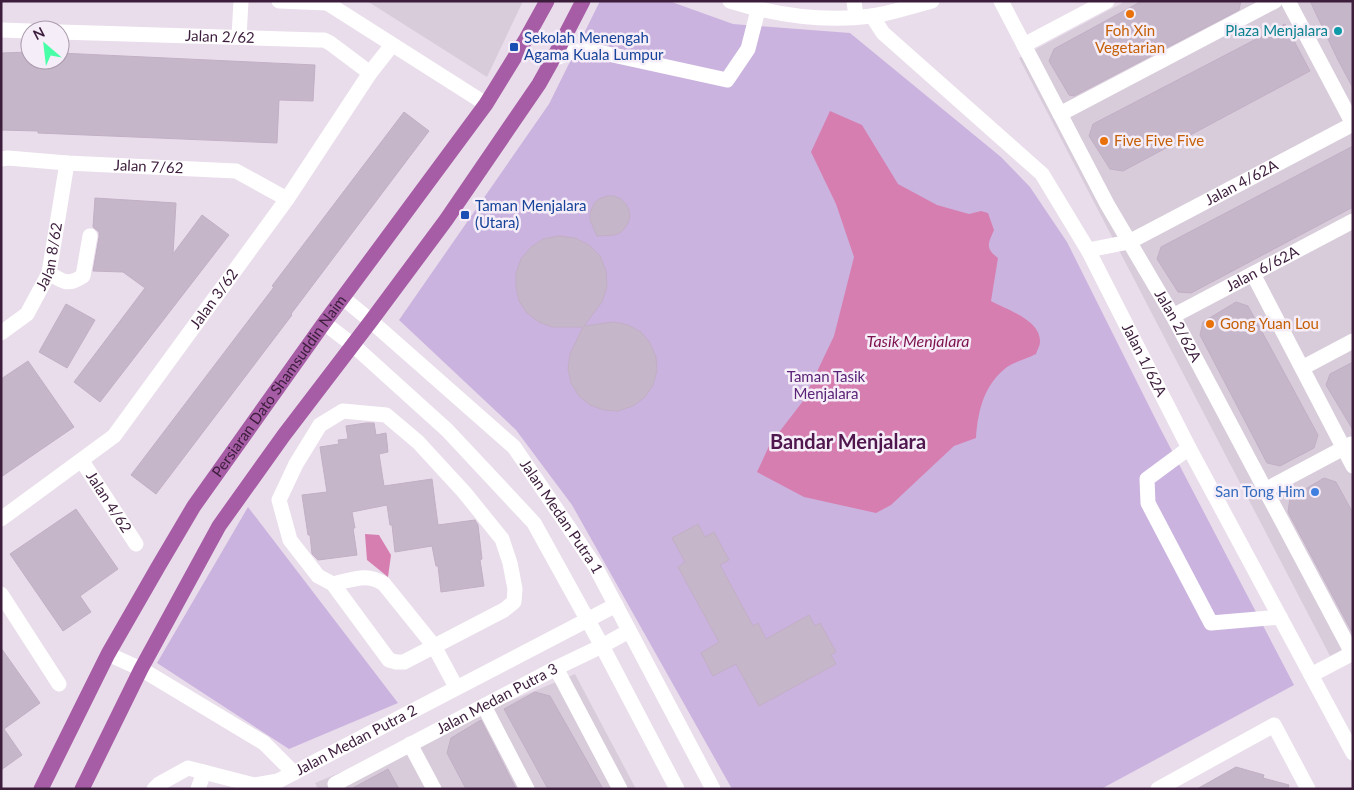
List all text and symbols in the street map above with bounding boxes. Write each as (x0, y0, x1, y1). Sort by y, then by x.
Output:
marker: Foh Xin Vegetarian (1124, 8, 1136, 20)
north arrow (20, 20, 70, 70)
place label: Foh Xin Vegetarian (1095, 21, 1165, 56)
place label: Plaza Menjalara (1225, 21, 1328, 39)
text: N (30, 23, 47, 43)
marker: Plaza Menjalara (1332, 25, 1344, 37)
street label: Jalan 2/62 (185, 26, 255, 46)
place label: Sekolah Menengah Agama Kuala Lumpur (524, 28, 664, 63)
marker: Sekolah Menengah Agama Kuala Lumpur (508, 41, 520, 53)
place label: Five Five Five (1114, 131, 1204, 149)
marker: Five Five Five (1098, 135, 1110, 147)
street label: Jalan 7/62 (113, 155, 184, 177)
street label: Jalan 4/62A (1202, 155, 1281, 208)
place label: Taman Menjalara (Utara) (475, 196, 586, 231)
marker: Taman Menjalara (Utara) (459, 209, 471, 221)
street label: Jalan 8/62 (31, 221, 65, 293)
street label: Jalan 6/62A (1222, 241, 1302, 295)
street label: Jalan 3/62 (186, 265, 241, 332)
street label: Jalan 2/62A (1151, 286, 1206, 365)
street label: Persiaran Dato Shamsuddin Naim (208, 291, 350, 480)
place label: Gong Yuan Lou (1220, 314, 1319, 332)
marker: Gong Yuan Lou (1204, 318, 1216, 330)
street label: Jalan 1/62A (1119, 320, 1171, 400)
water label: Tasik Menjalara (866, 331, 970, 350)
park label: Taman Tasik Menjalara (787, 367, 866, 402)
district label: Bandar Menjalara (770, 429, 926, 453)
street label: Jalan Medan Putra 1 (517, 455, 607, 576)
street label: Jalan 4/62 (83, 467, 136, 536)
place label: San Tong Him (1215, 482, 1305, 500)
marker: San Tong Him (1309, 486, 1321, 498)
street label: Jalan Medan Putra 3 (433, 659, 560, 737)
street label: Jalan Medan Putra 2 (292, 700, 420, 778)

